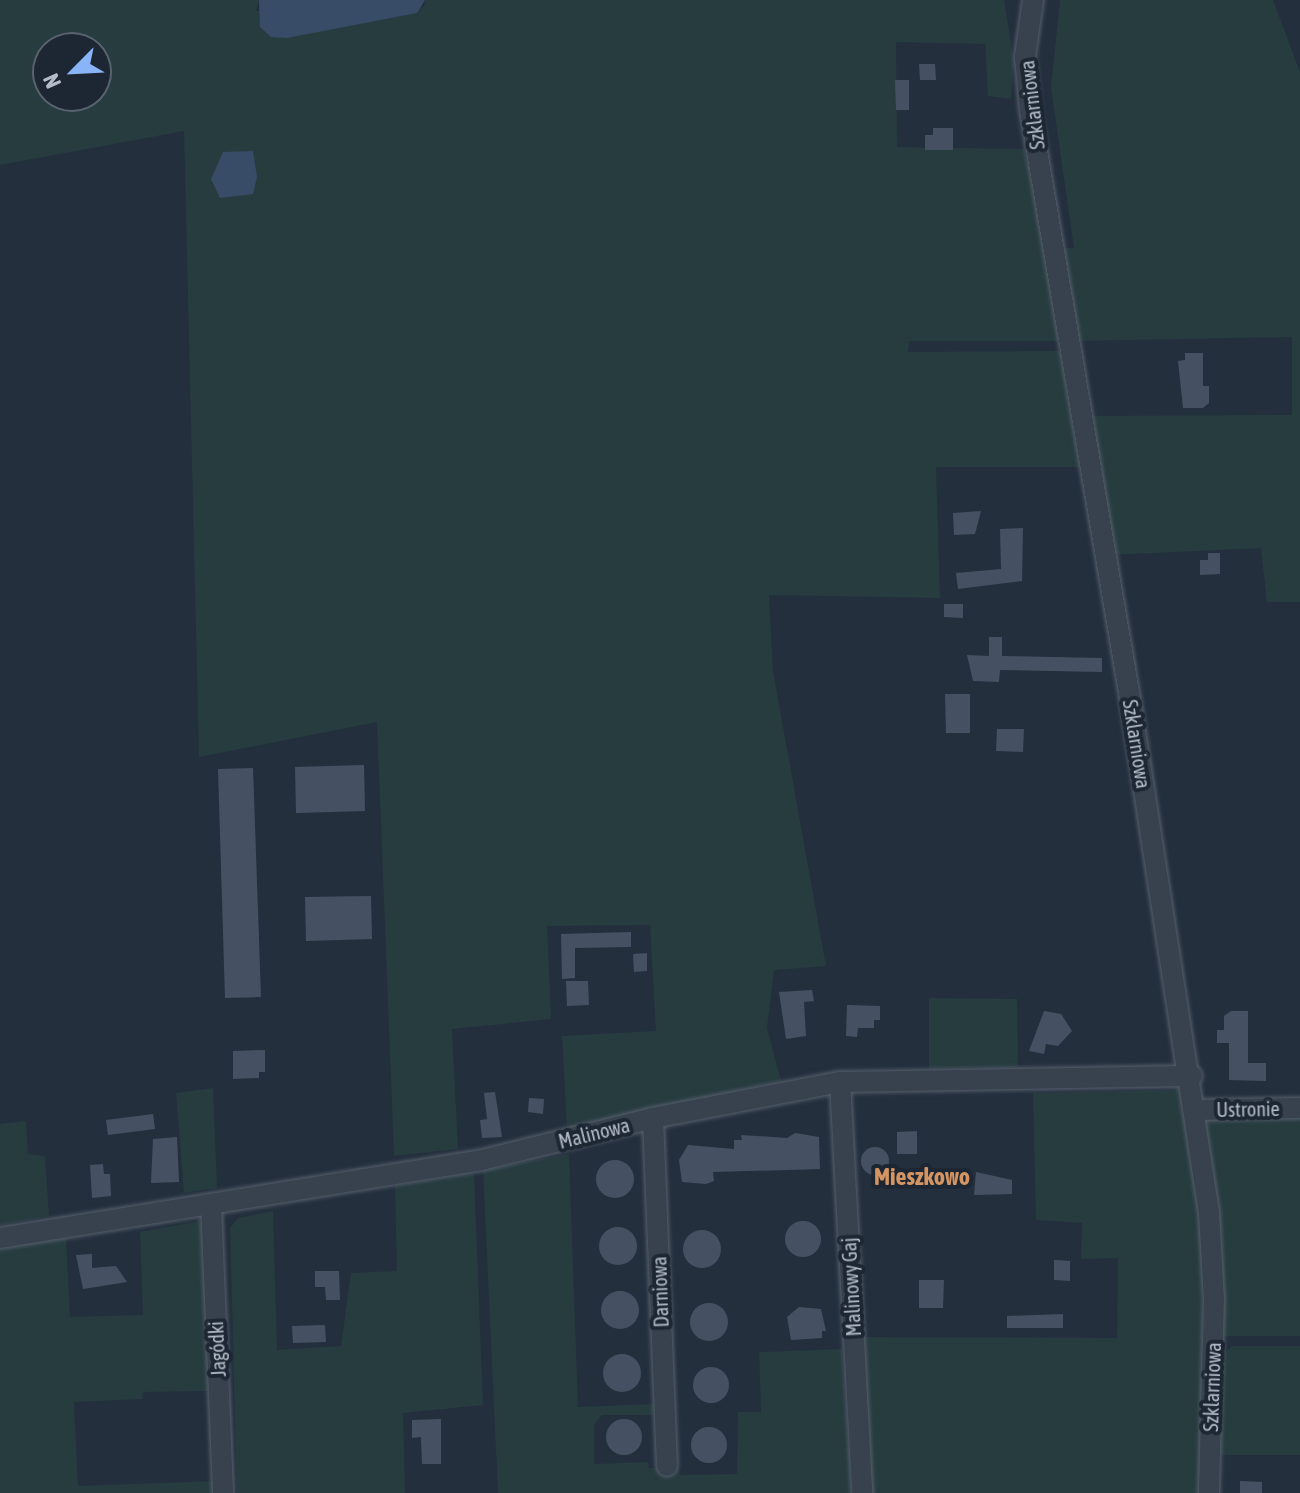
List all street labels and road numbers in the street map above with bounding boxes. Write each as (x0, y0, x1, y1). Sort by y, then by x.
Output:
street label: Szklarniowa (1015, 59, 1049, 151)
street label: Szklarniowa (1118, 698, 1156, 790)
street label: Ustronie (1216, 1096, 1280, 1122)
street label: Malinowa (556, 1113, 632, 1153)
street label: Malinowy Gaj (836, 1237, 866, 1337)
street label: Darniowa (647, 1256, 673, 1328)
street label: Jagódki (204, 1321, 230, 1377)
street label: Szklarniowa (1198, 1342, 1226, 1432)

